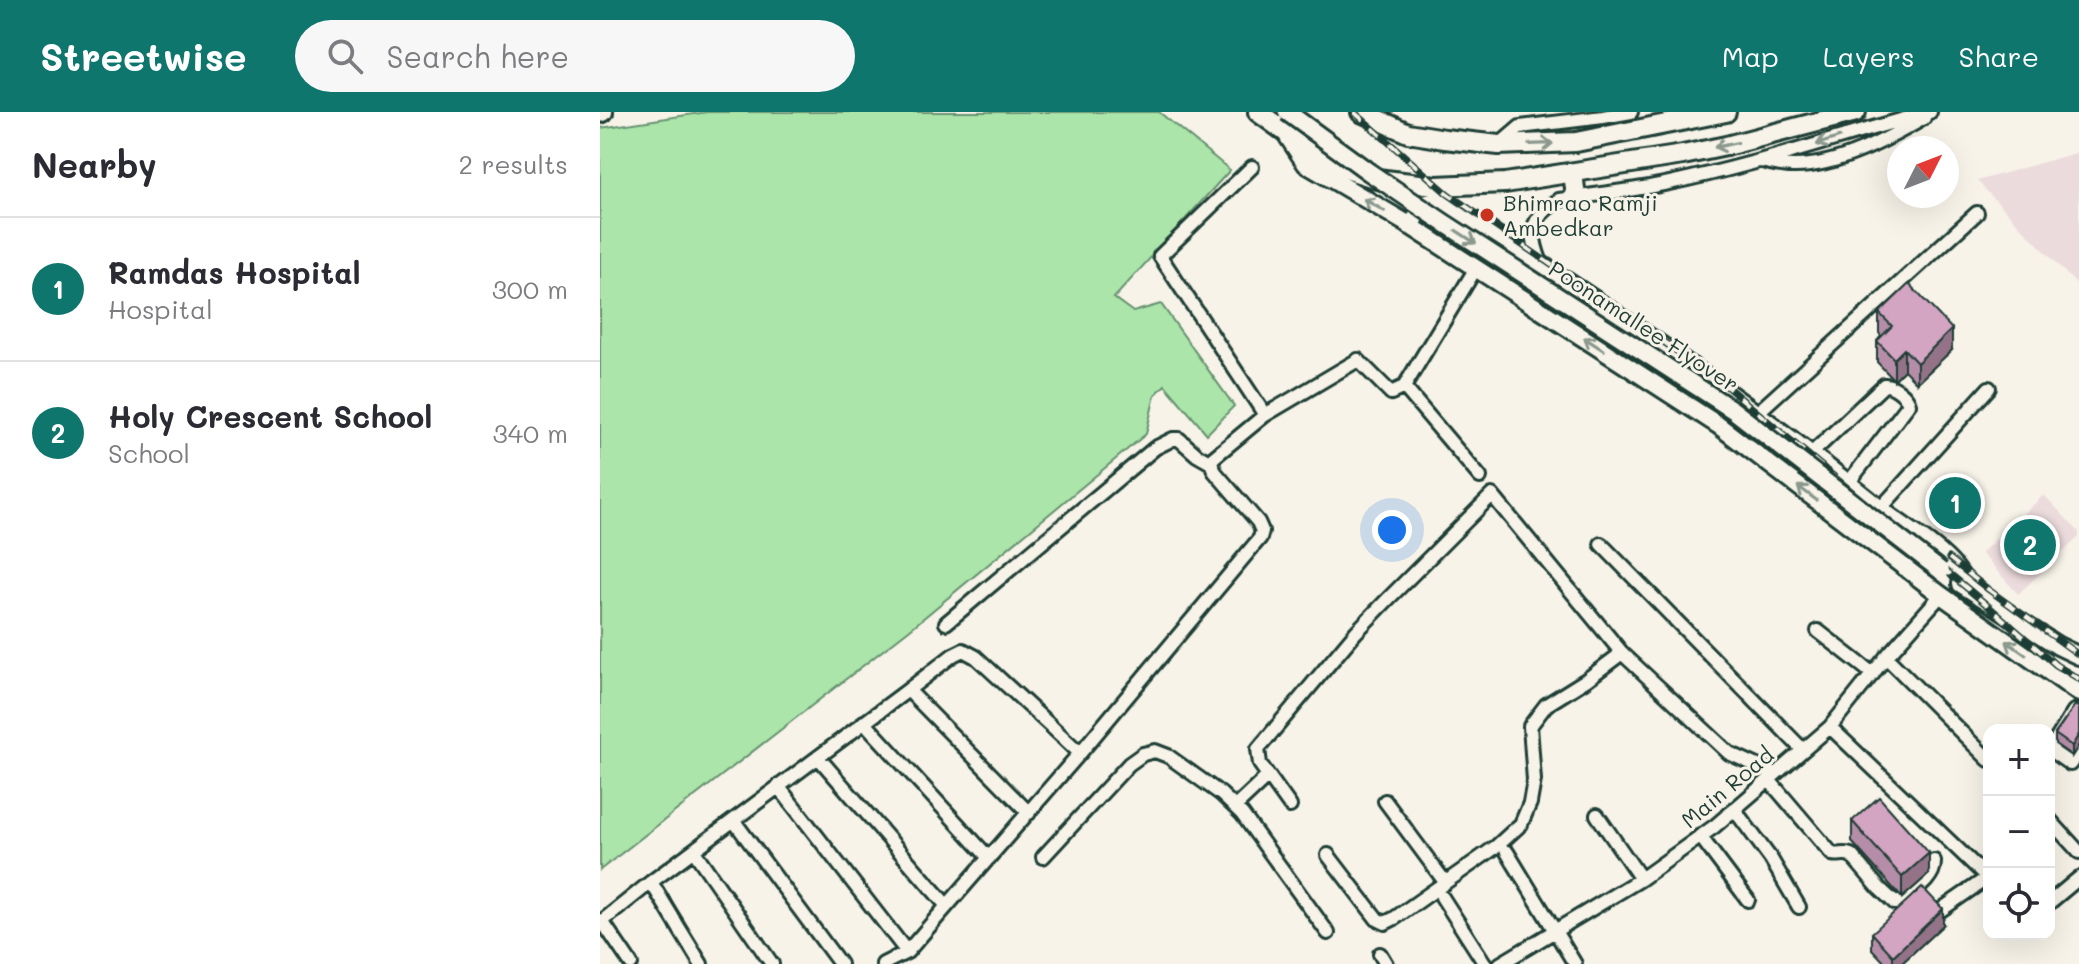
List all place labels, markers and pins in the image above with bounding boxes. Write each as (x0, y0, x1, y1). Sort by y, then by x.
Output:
place label: Bhimrao Ramji Ambedkar (1503, 188, 1658, 242)
marker: Bhimrao Ramji Ambedkar (1478, 206, 1496, 224)
pin: 1 (1929, 473, 1981, 533)
pin: 2 (2004, 515, 2056, 575)

